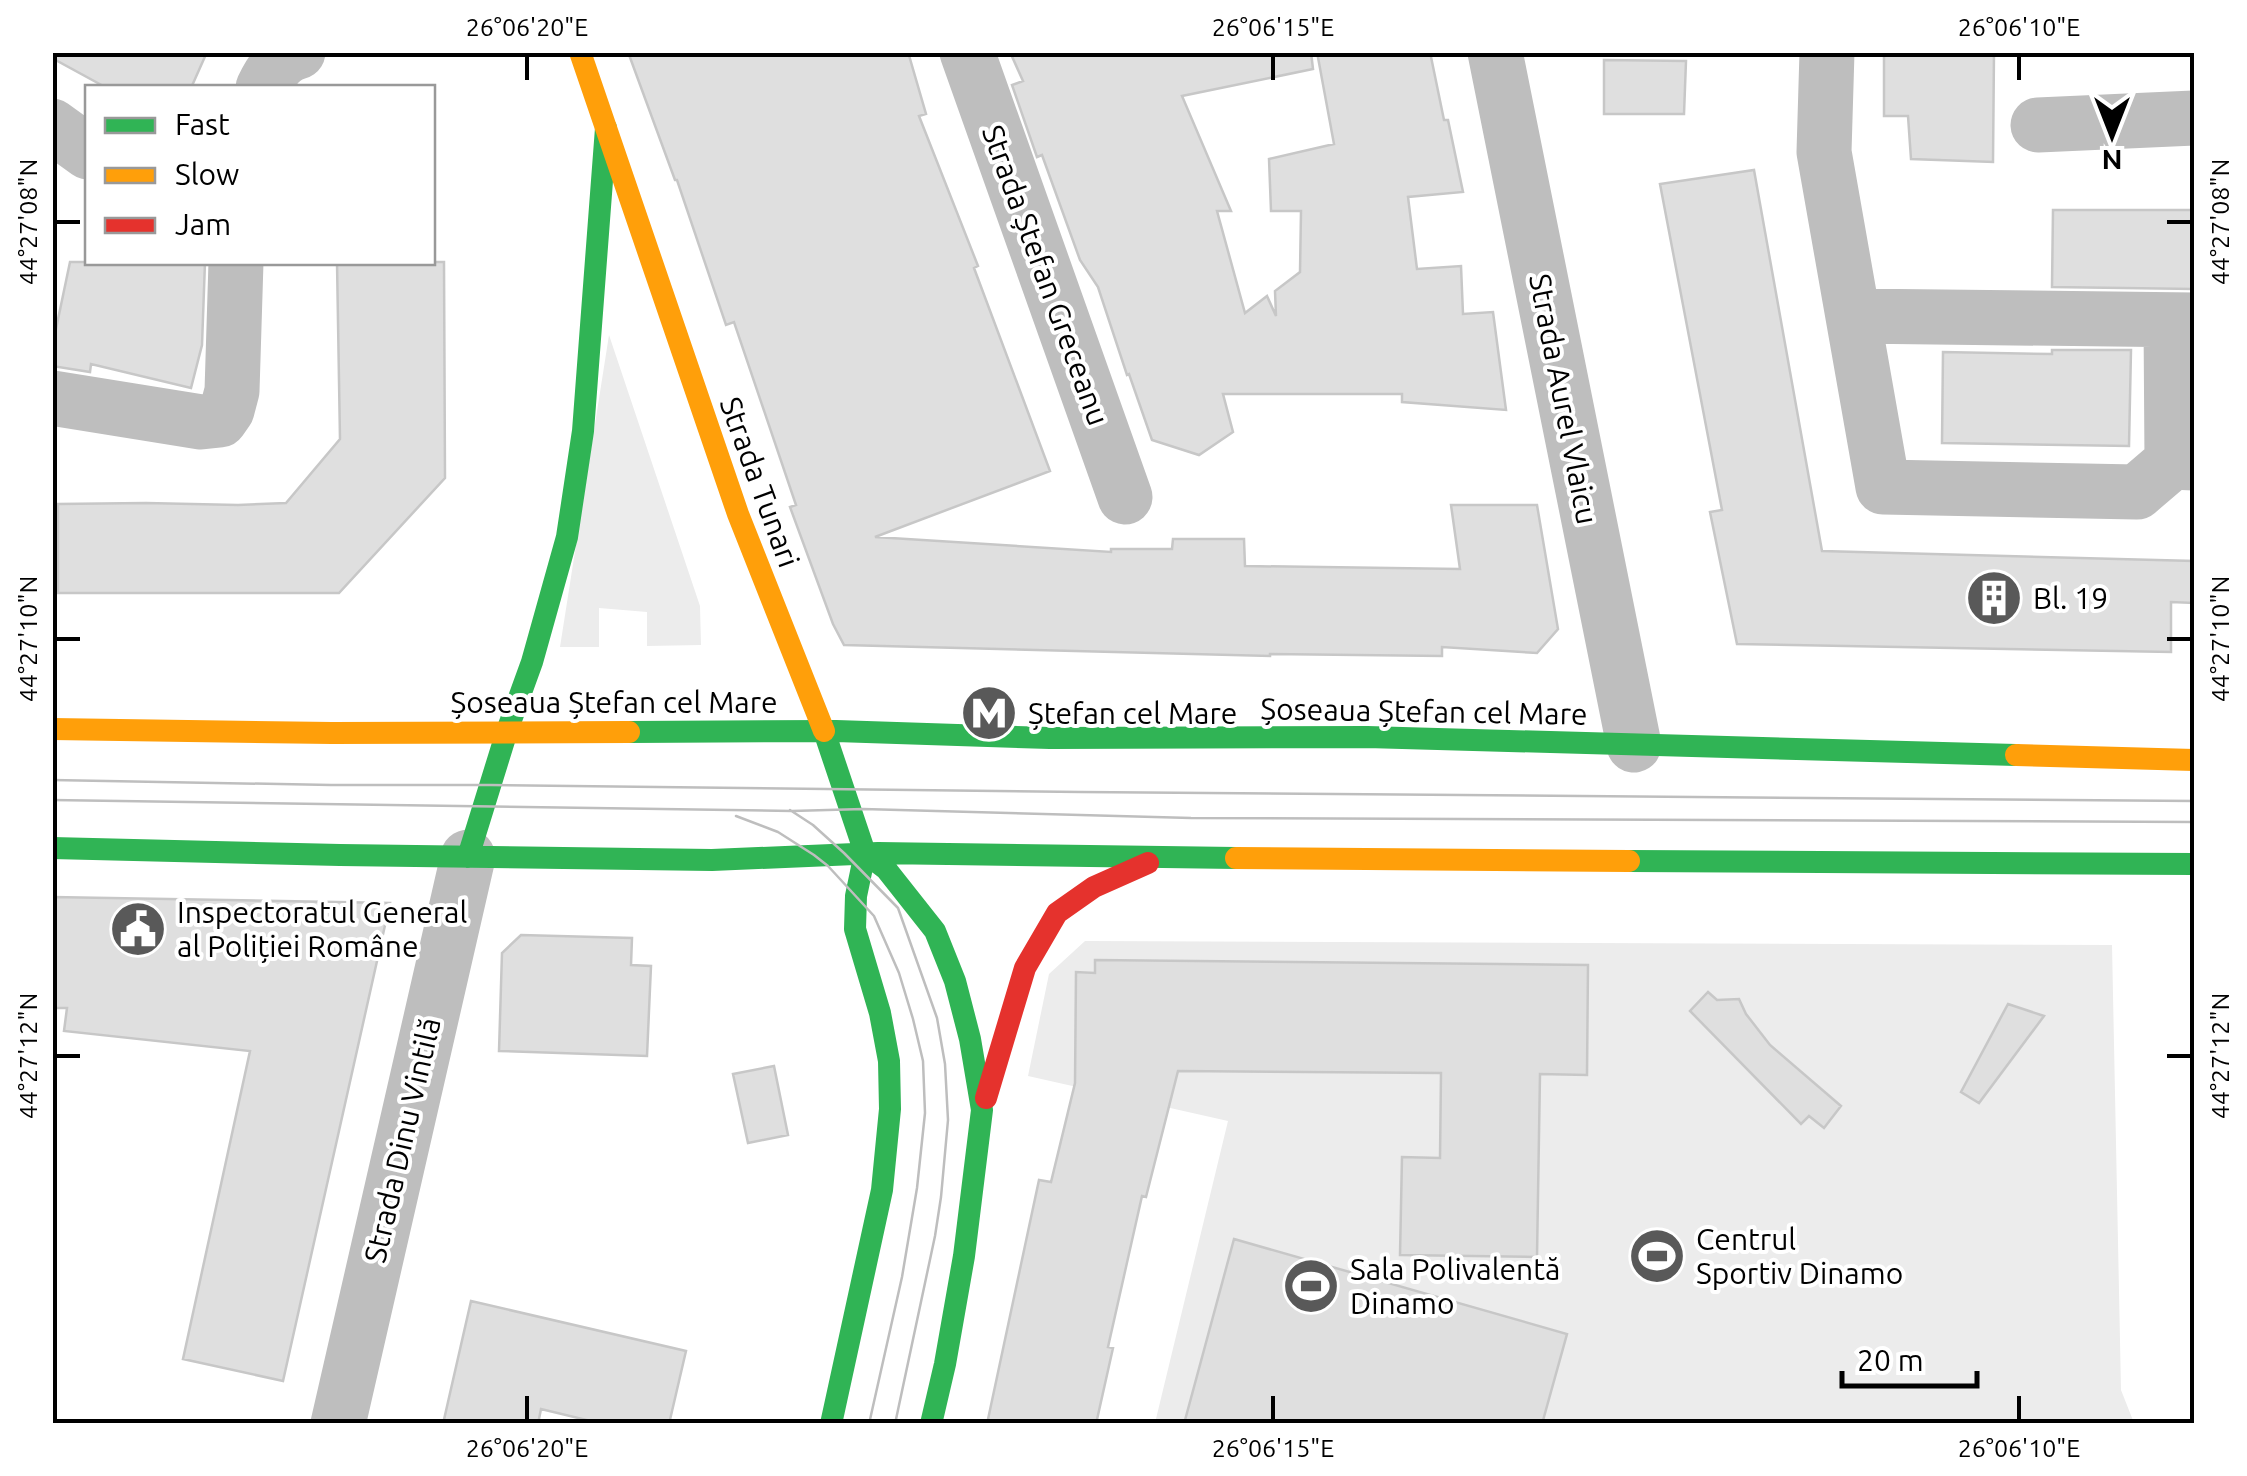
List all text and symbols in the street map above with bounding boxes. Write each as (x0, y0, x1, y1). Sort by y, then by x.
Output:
text: 26°06'20"E (466, 13, 588, 41)
text: 26°06'15"E (1212, 13, 1334, 41)
text: 26°06'10"E (1958, 13, 2080, 41)
legend (85, 85, 435, 265)
north arrow (2062, 85, 2162, 185)
text: Fast (175, 107, 230, 141)
street label: Strada Ștefan Greceanu (976, 120, 1116, 430)
text: N (2102, 145, 2122, 176)
text: Slow (175, 157, 239, 191)
text: 44°27'08"N (14, 159, 42, 285)
text: 44°27'08"N (2206, 159, 2234, 285)
text: Jam (175, 207, 231, 241)
street label: Strada Aurel Vlaicu (1523, 271, 1605, 527)
street label: Strada Tunari (714, 392, 806, 572)
building icon: Bl. 19 (1964, 568, 2024, 628)
text: 44°27'10"N (14, 576, 42, 702)
text: 44°27'10"N (2206, 576, 2234, 702)
place label: Bl. 19 (2033, 581, 2108, 615)
metro station icon: Ștefan cel Mare (959, 683, 1019, 743)
street label: Șoseaua Ștefan cel Mare (450, 685, 778, 719)
street label: Șoseaua Ștefan cel Mare (1260, 691, 1588, 731)
place label: Ștefan cel Mare (1028, 696, 1237, 730)
place label: Inspectoratul General al Poliției Române (177, 895, 467, 963)
public building icon: Inspectoratul General al Poliției Române (108, 899, 168, 959)
text: 44°27'12"N (14, 993, 42, 1119)
text: 44°27'12"N (2206, 993, 2234, 1119)
street label: Strada Dinu Vintilă (357, 1014, 447, 1266)
place label: Centrul Sportiv Dinamo (1696, 1222, 1903, 1290)
sports icon: Centrul Sportiv Dinamo (1627, 1226, 1687, 1286)
place label: Sala Polivalentă Dinamo (1350, 1252, 1560, 1320)
sports icon: Sala Polivalentă Dinamo (1281, 1256, 1341, 1316)
scale bar (1842, 1326, 1977, 1388)
text: 20 m (1857, 1343, 1924, 1377)
text: 26°06'20"E (466, 1434, 588, 1462)
text: 26°06'15"E (1212, 1434, 1334, 1462)
text: 26°06'10"E (1958, 1434, 2080, 1462)

